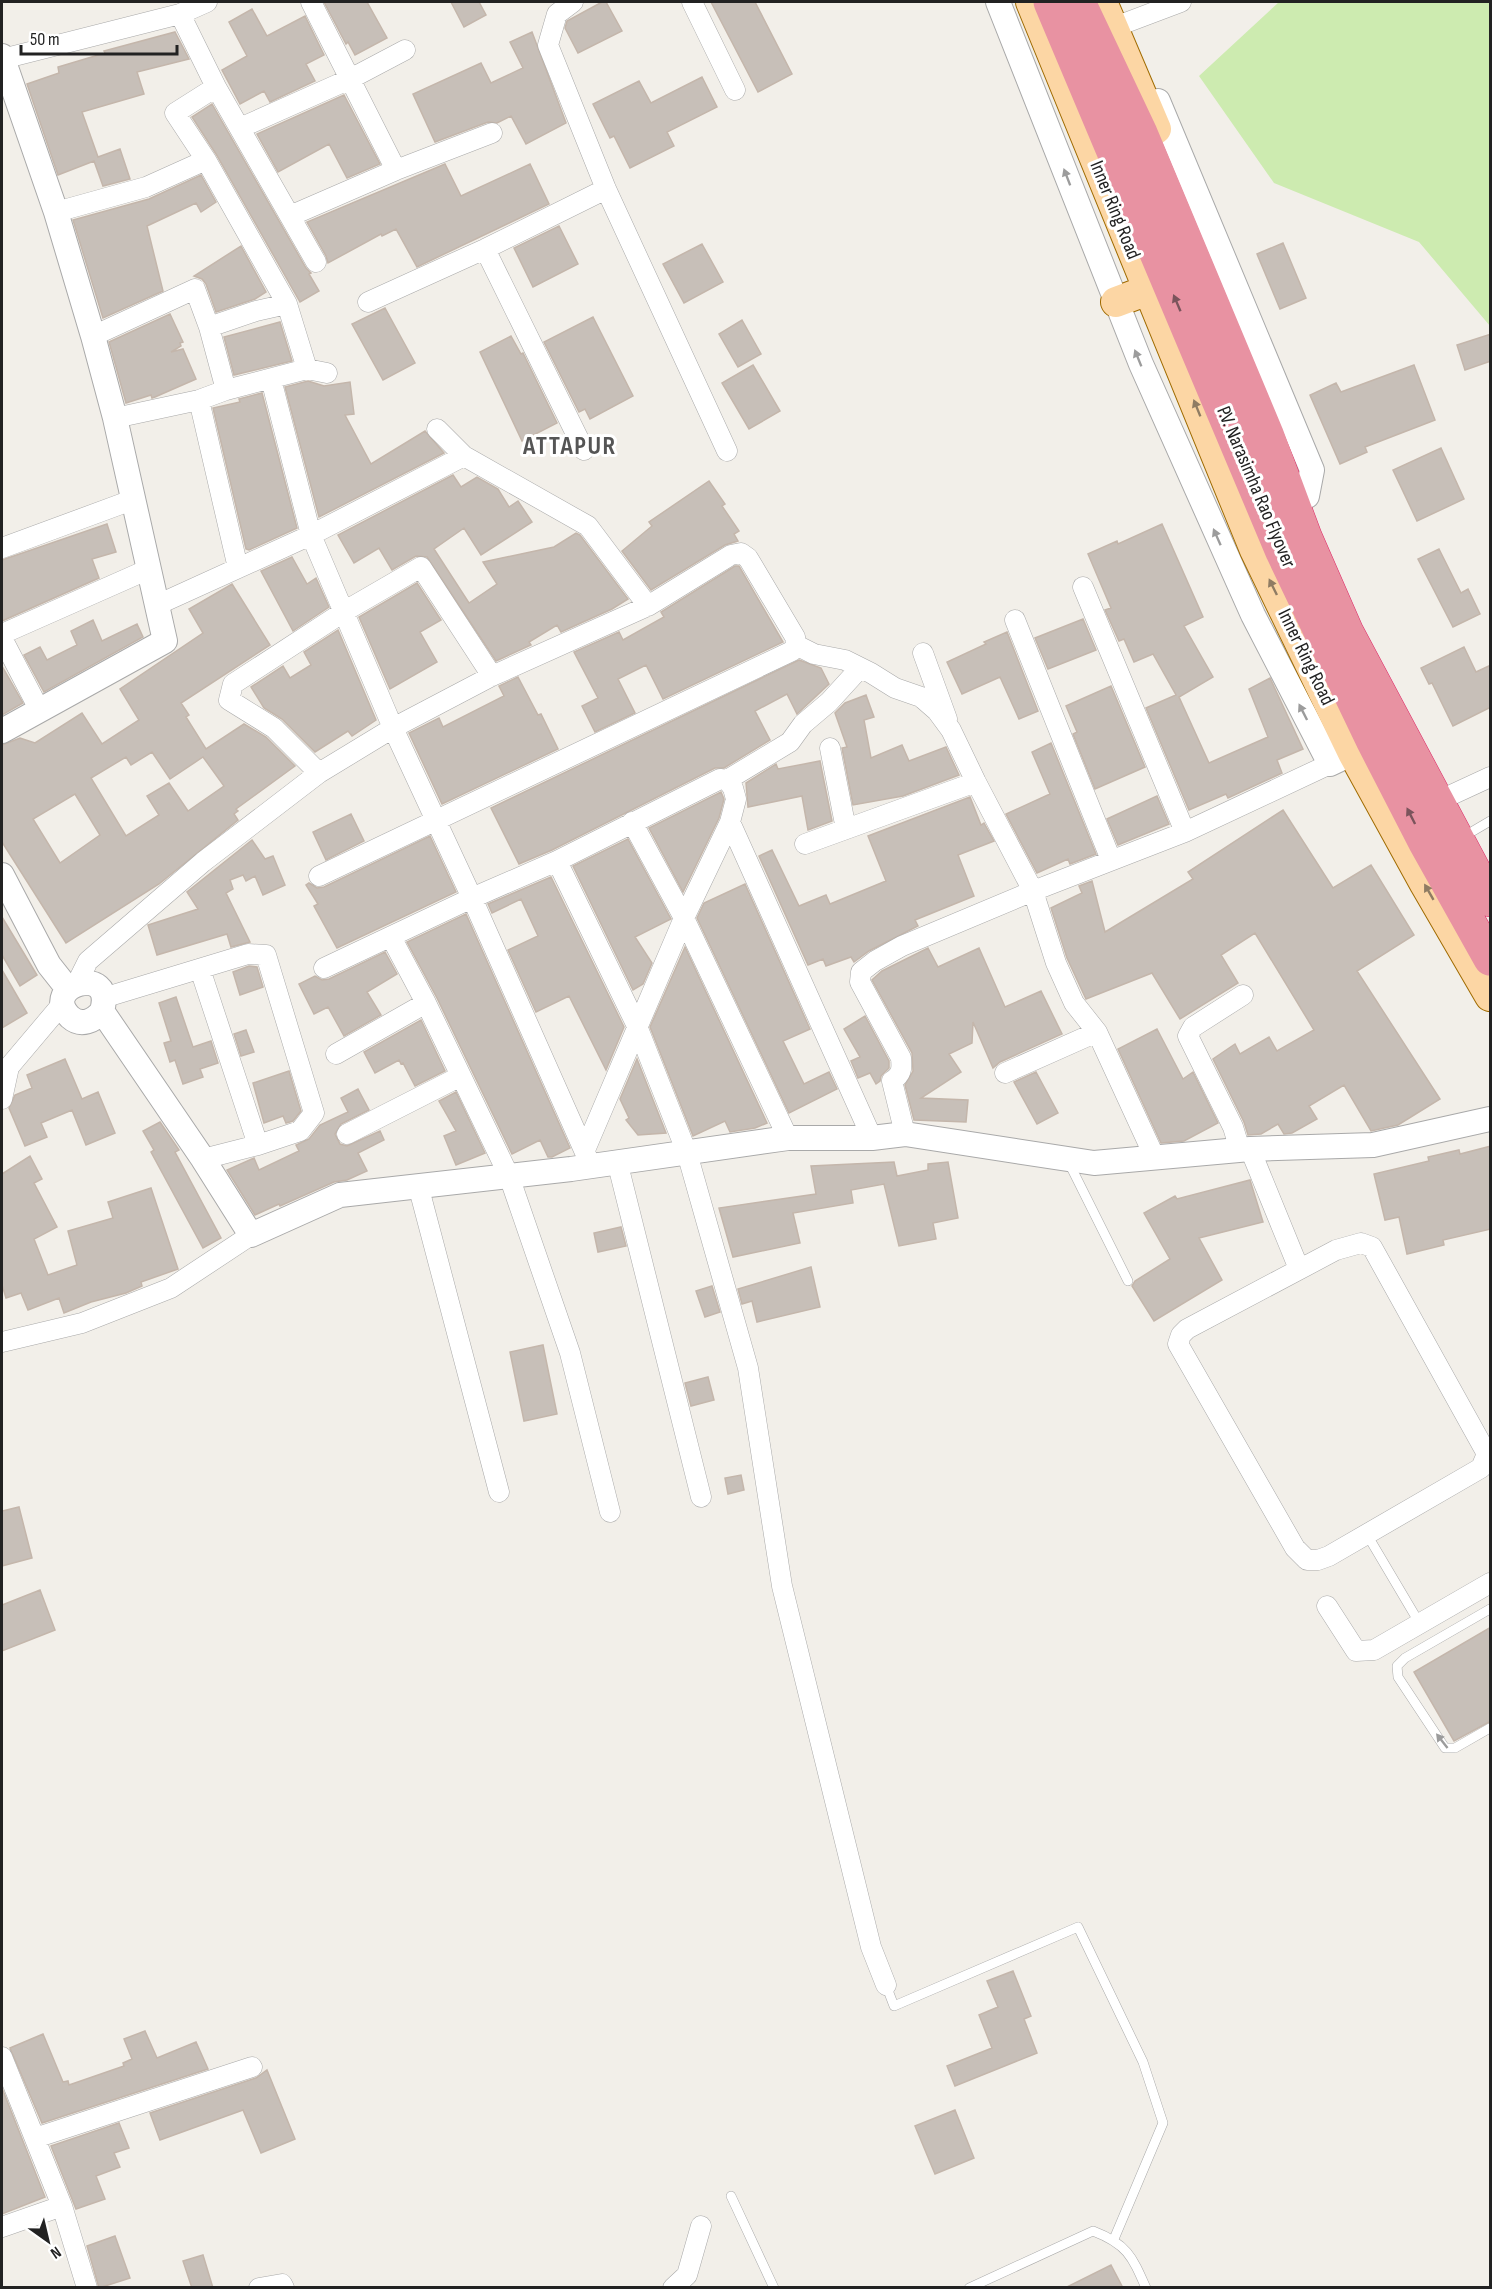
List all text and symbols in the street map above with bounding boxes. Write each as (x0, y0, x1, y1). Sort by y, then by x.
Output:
scale bar (21, 18, 177, 56)
text: 50 m (30, 29, 60, 50)
street label: Inner Ring Road (1084, 157, 1146, 263)
one-way arrow (1062, 168, 1072, 186)
one-way arrow (1172, 294, 1181, 312)
one-way arrow (1133, 349, 1143, 367)
one-way arrow (1192, 399, 1201, 417)
street label: P.V. Narasimha Rao Flyover (1211, 403, 1301, 572)
district label: ATTAPUR (522, 431, 617, 462)
one-way arrow (1213, 528, 1222, 545)
one-way arrow (1269, 579, 1278, 596)
street label: Inner Ring Road (1272, 605, 1340, 709)
one-way arrow (1298, 703, 1308, 720)
one-way arrow (1407, 808, 1416, 825)
one-way arrow (1424, 883, 1434, 900)
one-way arrow (1436, 1733, 1448, 1748)
north arrow (18, 2211, 78, 2271)
text: N (47, 2242, 64, 2262)

